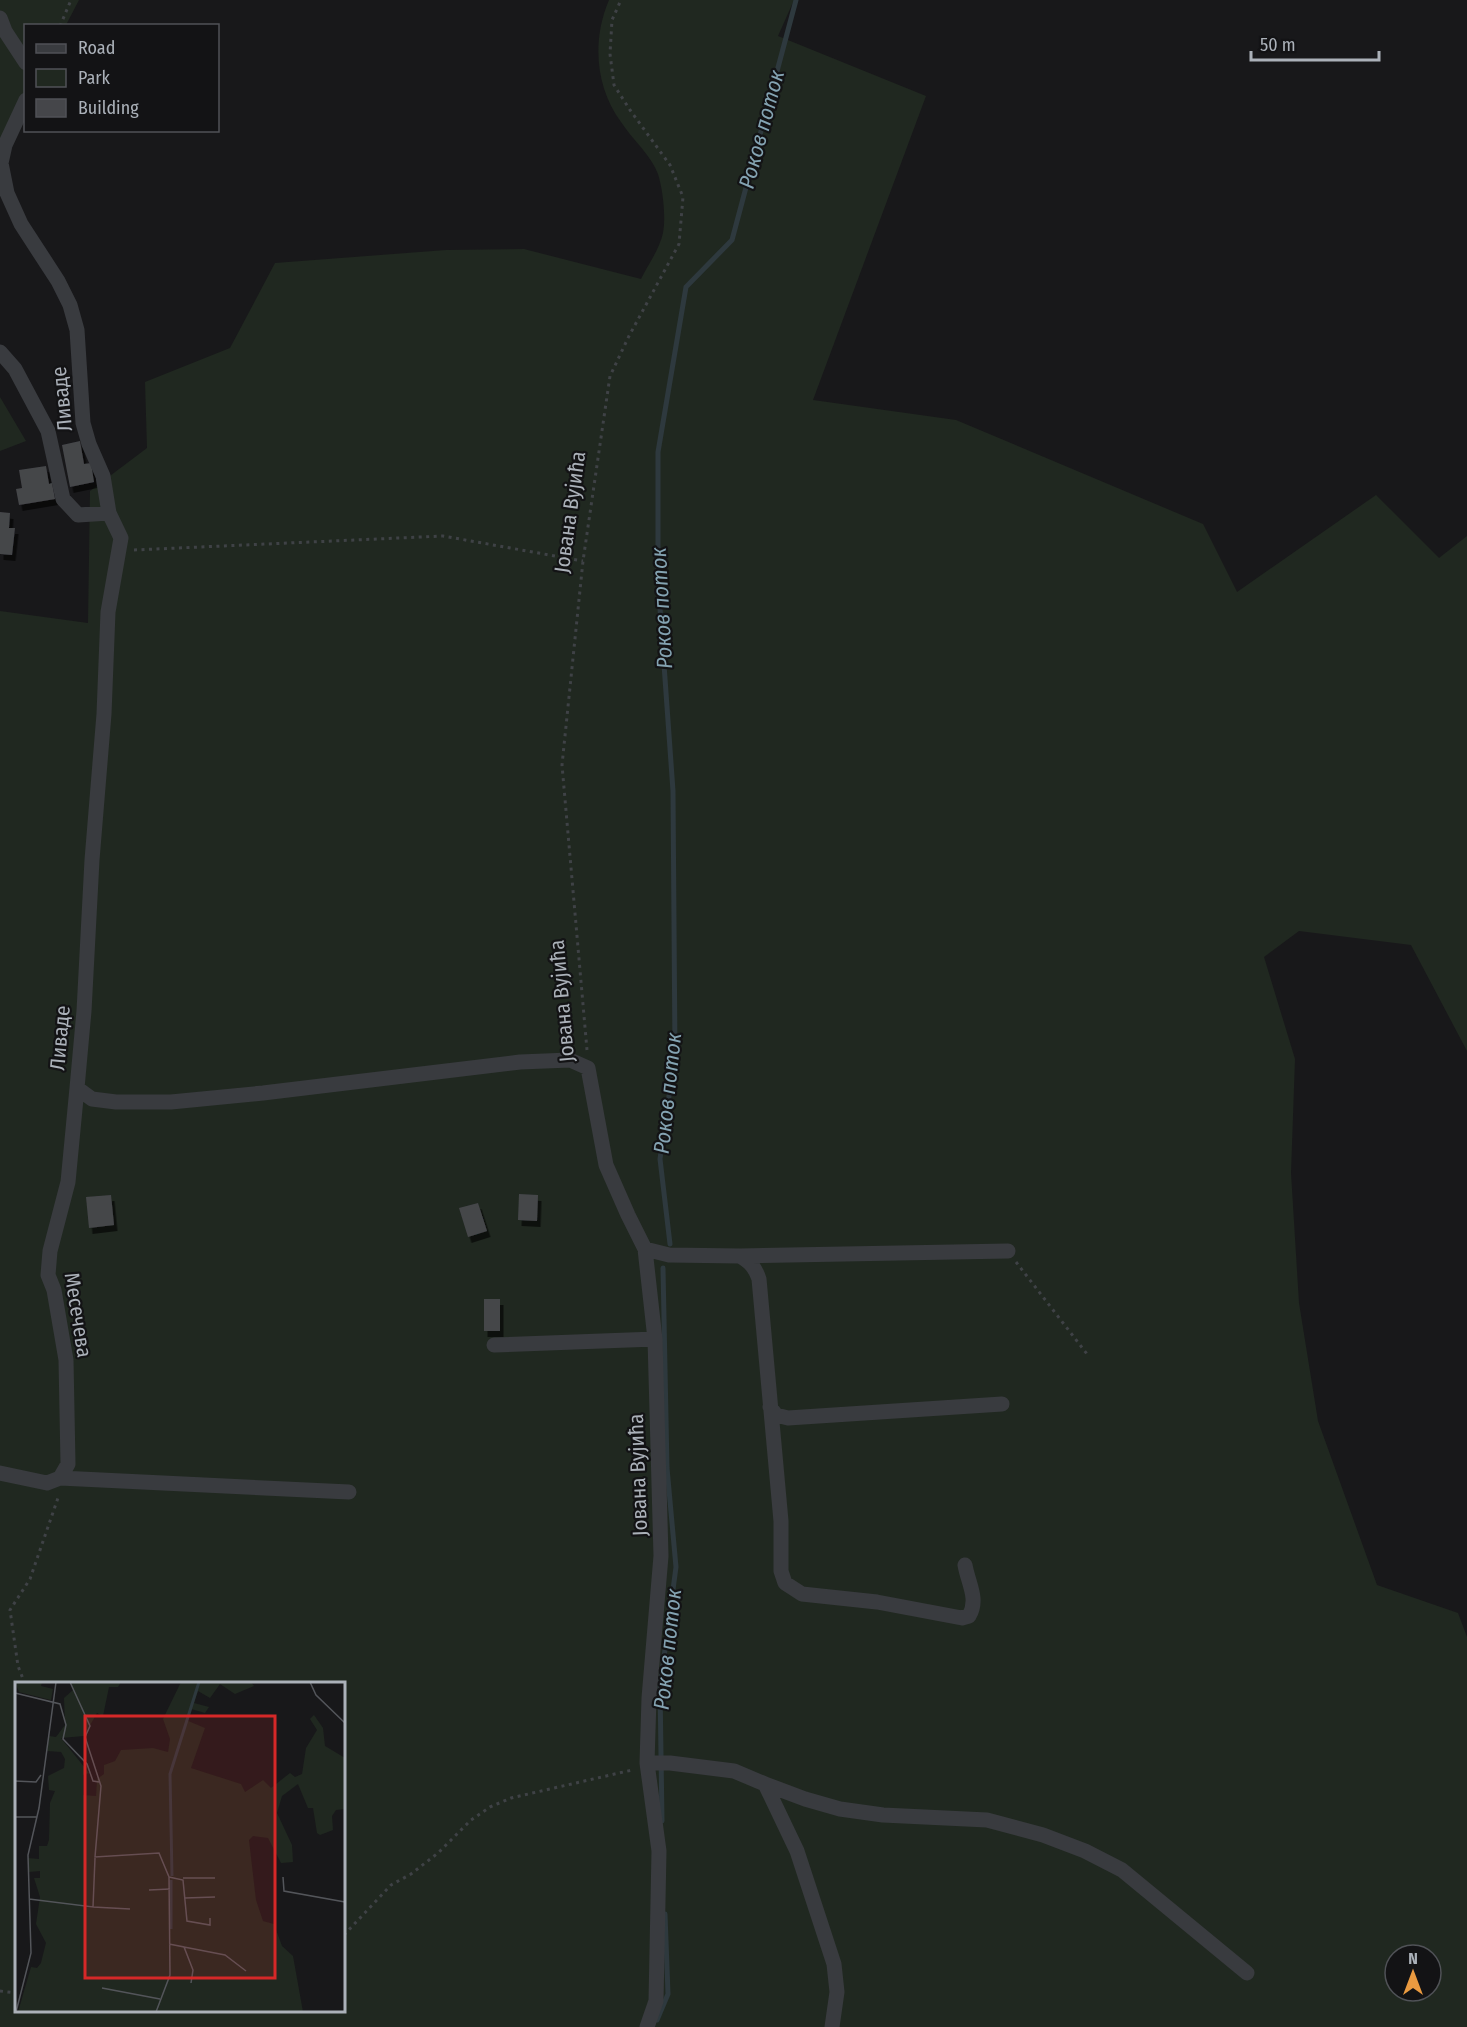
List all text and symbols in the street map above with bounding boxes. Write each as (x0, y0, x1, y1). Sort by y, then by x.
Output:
legend (24, 24, 219, 132)
scale bar (1251, 24, 1378, 62)
text: 50 m (1260, 34, 1296, 56)
text: Road (78, 37, 115, 59)
water label: Роков поток (733, 66, 790, 192)
text: Park (78, 67, 111, 89)
text: Building (78, 97, 139, 119)
street label: Ливаде (46, 365, 78, 433)
street label: Јована Вујића (549, 449, 591, 575)
water label: Роков поток (645, 546, 678, 670)
street label: Јована Вујића (544, 939, 580, 1063)
street label: Ливаде (44, 1004, 76, 1072)
water label: Роков поток (648, 1031, 687, 1155)
street label: Месечева (58, 1271, 98, 1359)
street label: Јована Вујића (623, 1413, 653, 1537)
water label: Роков поток (648, 1587, 687, 1711)
inset map (15, 1682, 345, 2012)
north arrow (1383, 1943, 1443, 2003)
text: N (1408, 1949, 1418, 1968)

